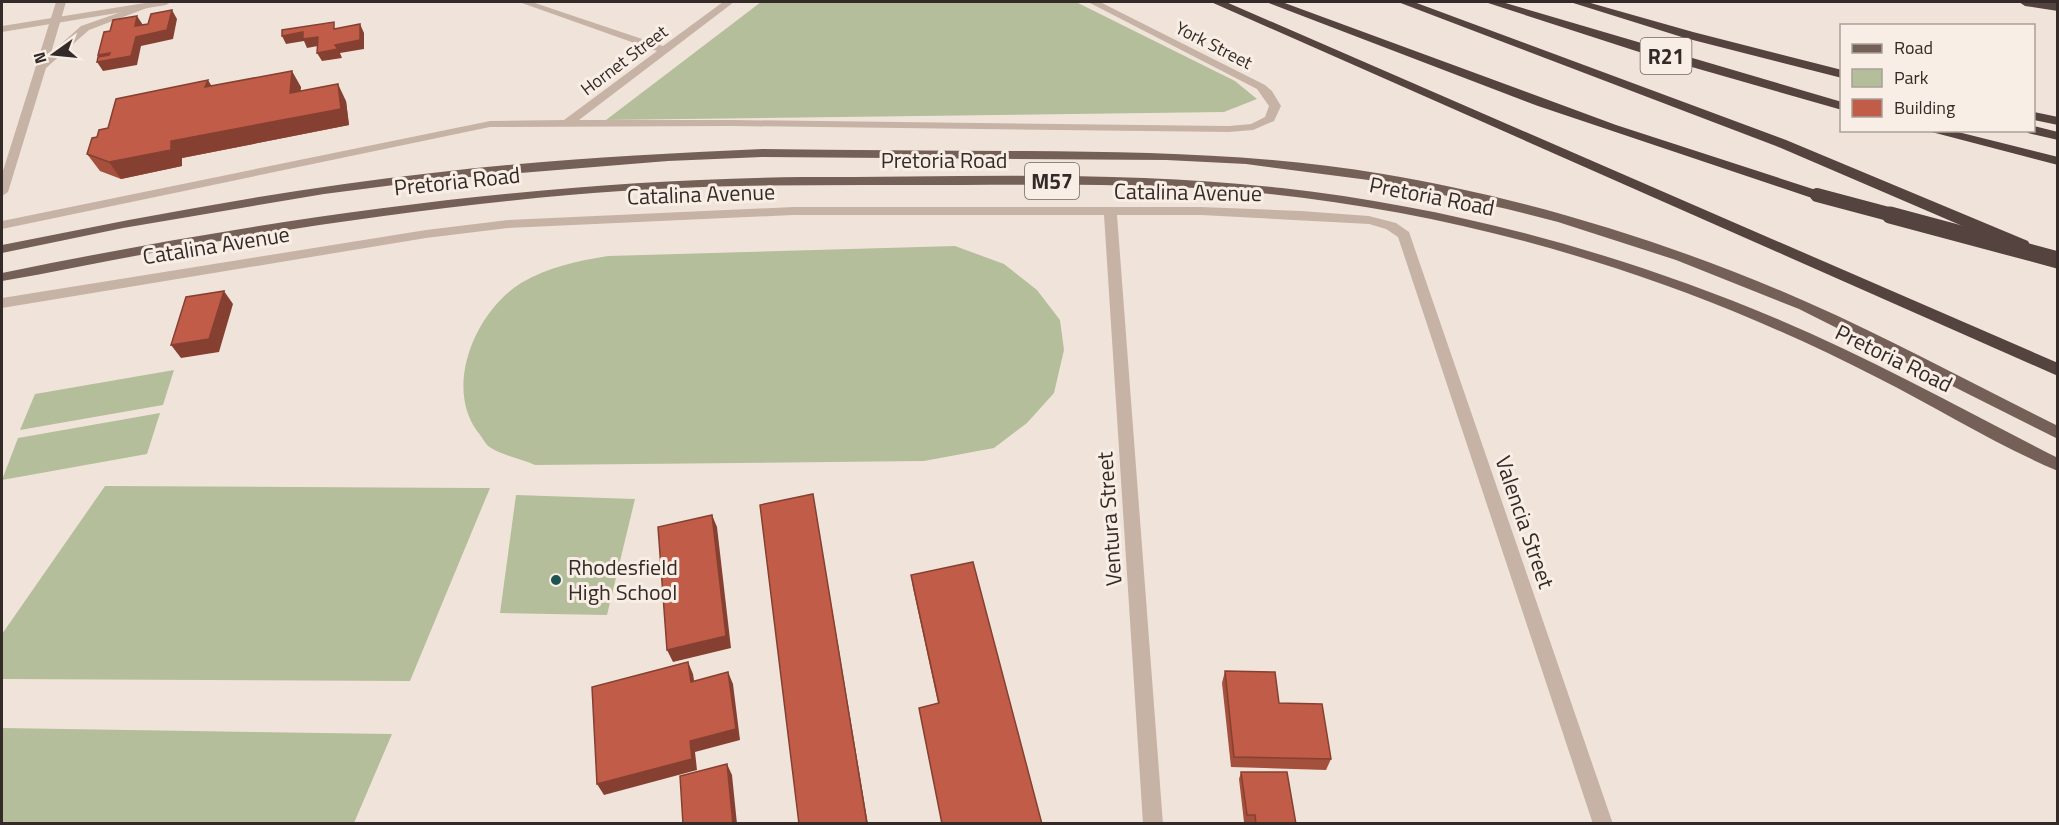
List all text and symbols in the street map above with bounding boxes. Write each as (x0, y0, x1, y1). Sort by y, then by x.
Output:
street label: York Street (1171, 14, 1258, 76)
street label: Hornet Street (575, 18, 674, 102)
north arrow (24, 24, 84, 84)
legend (1840, 24, 2035, 132)
text: Road (1894, 34, 1933, 61)
road number: R21 (1640, 38, 1692, 74)
text: N (26, 49, 53, 66)
text: Park (1894, 64, 1929, 91)
text: Building (1894, 94, 1955, 121)
street label: Pretoria Road (881, 143, 1007, 177)
street label: Pretoria Road (392, 157, 522, 205)
road number: M57 (1025, 163, 1079, 199)
street label: Pretoria Road (1367, 167, 1497, 225)
street label: Catalina Avenue (626, 174, 776, 214)
street label: Catalina Avenue (1114, 174, 1262, 210)
street label: Catalina Avenue (140, 217, 292, 273)
street label: Pretoria Road (1830, 315, 1958, 401)
street label: Ventura Street (1087, 450, 1131, 587)
street label: Valencia Street (1486, 451, 1564, 593)
place label: Rhodesfield High School (568, 550, 678, 609)
marker: Rhodesfield High School (549, 573, 563, 587)

